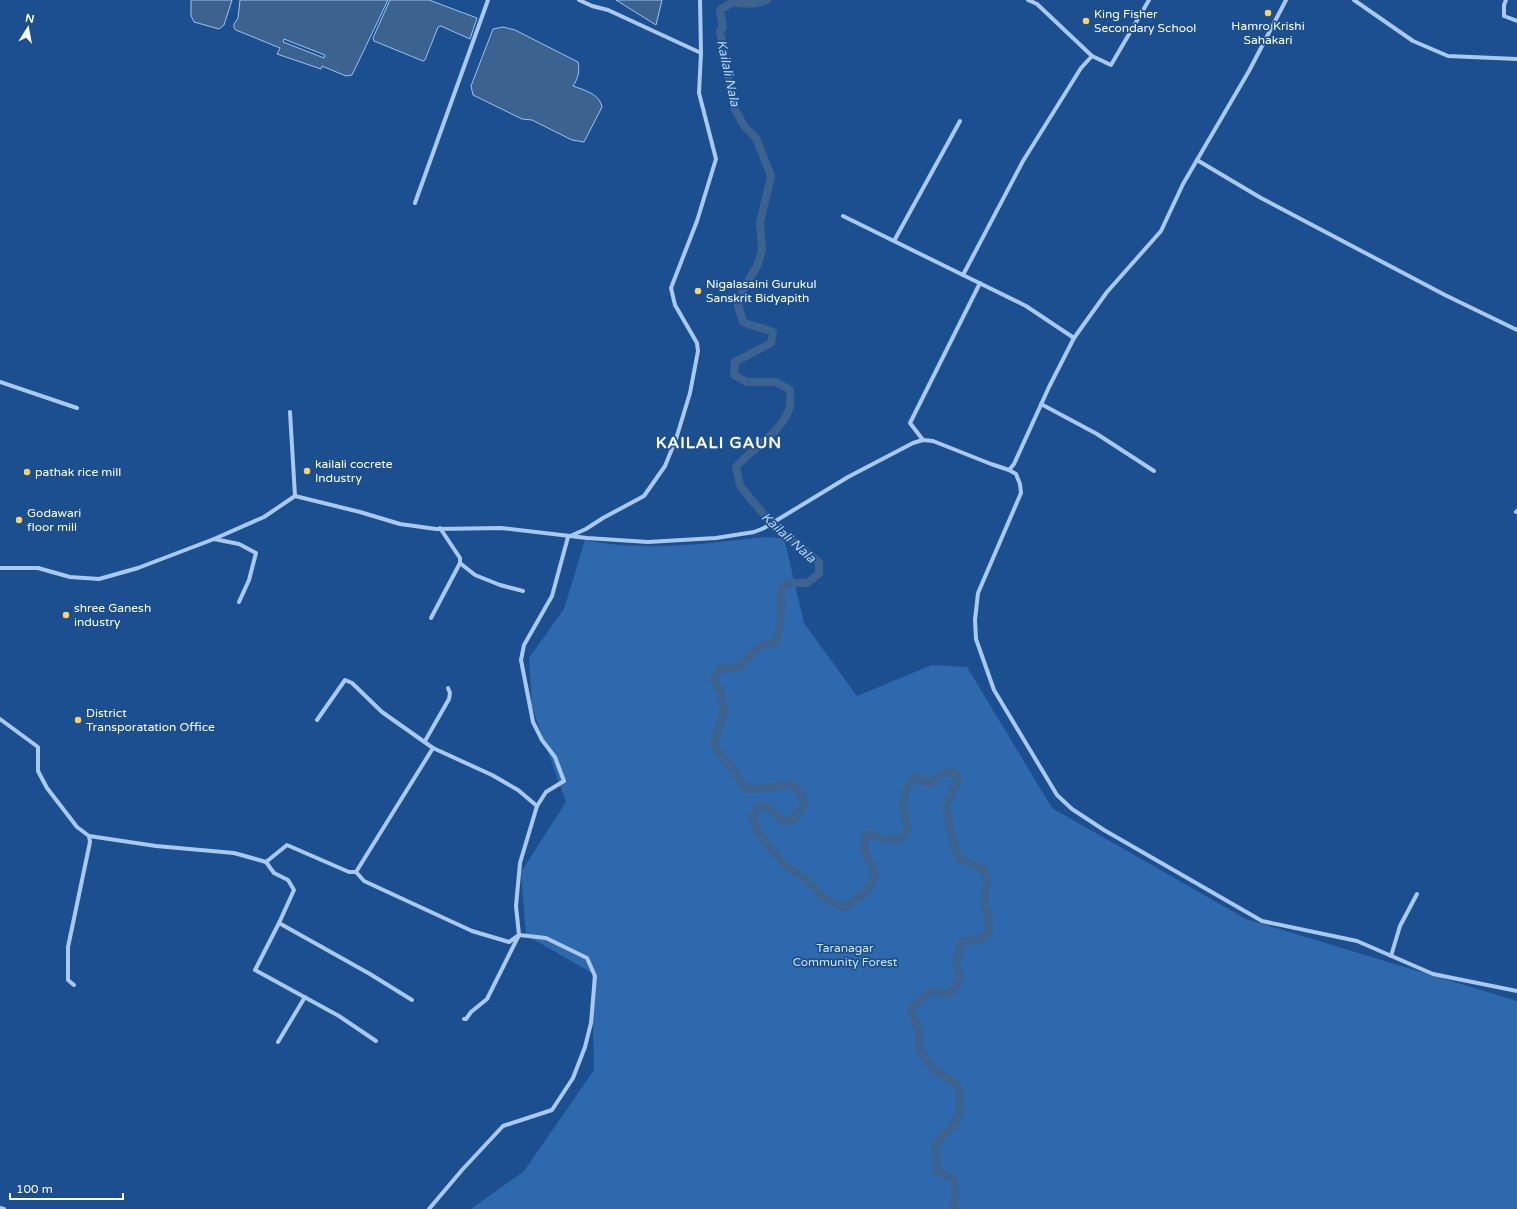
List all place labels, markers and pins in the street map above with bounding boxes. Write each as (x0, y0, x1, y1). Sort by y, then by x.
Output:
place label: King Fisher Secondary School (1094, 7, 1196, 35)
marker: Hamro Krishi Sahakari (1263, 8, 1273, 18)
marker: King Fisher Secondary School (1081, 16, 1091, 26)
place label: Hamro Krishi Sahakari (1231, 19, 1305, 47)
place label: Nigalasaini Gurukul Sanskrit Bidyapith (706, 277, 817, 305)
marker: Nigalasaini Gurukul Sanskrit Bidyapith (693, 286, 703, 296)
place label: kailali cocrete Industry (315, 457, 393, 485)
place label: pathak rice mill (35, 465, 121, 479)
marker: kailali cocrete Industry (302, 466, 312, 476)
marker: pathak rice mill (22, 467, 32, 477)
place label: Godawari floor mill (27, 506, 81, 534)
marker: Godawari floor mill (14, 515, 24, 525)
place label: shree Ganesh industry (74, 601, 151, 629)
marker: shree Ganesh industry (61, 610, 71, 620)
place label: District Transporatation Office (86, 706, 215, 734)
marker: District Transporatation Office (73, 715, 83, 725)

